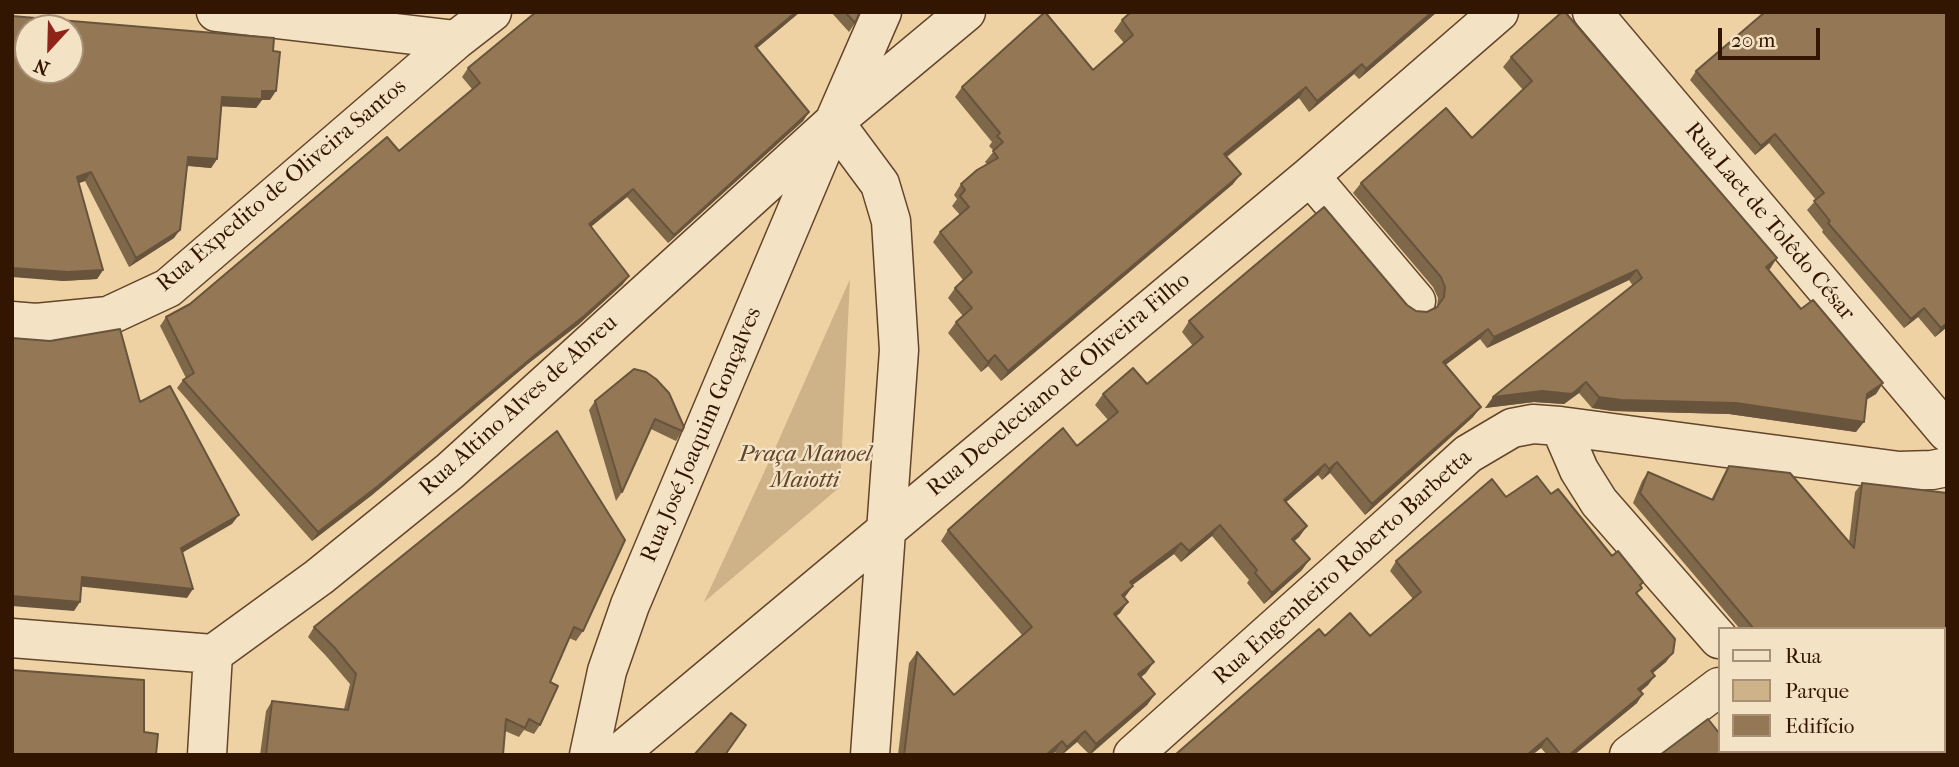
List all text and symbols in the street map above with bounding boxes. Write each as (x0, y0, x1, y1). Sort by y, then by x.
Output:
north arrow (14, 14, 84, 84)
scale bar (1721, 14, 1822, 58)
text: 20 m (1731, 28, 1775, 52)
text: N (31, 54, 53, 80)
street label: Rua Expedito de Oliveira Santos (152, 73, 412, 299)
street label: Rua Laet de Tolêdo César (1678, 117, 1860, 327)
street label: Rua Deocleciano de Oliveira Filho (922, 267, 1196, 503)
street label: Rua José Joaquim Gonçalves (636, 303, 768, 567)
street label: Rua Altino Alves de Abreu (414, 310, 624, 502)
park label: Praça Manoel Maiotti (739, 441, 871, 495)
street label: Rua Engenheiro Roberto Barbetta (1208, 445, 1478, 691)
legend (1717, 627, 1945, 753)
text: Rua (1785, 644, 1822, 668)
text: Parque (1785, 679, 1849, 703)
text: Edifício (1785, 714, 1854, 738)

